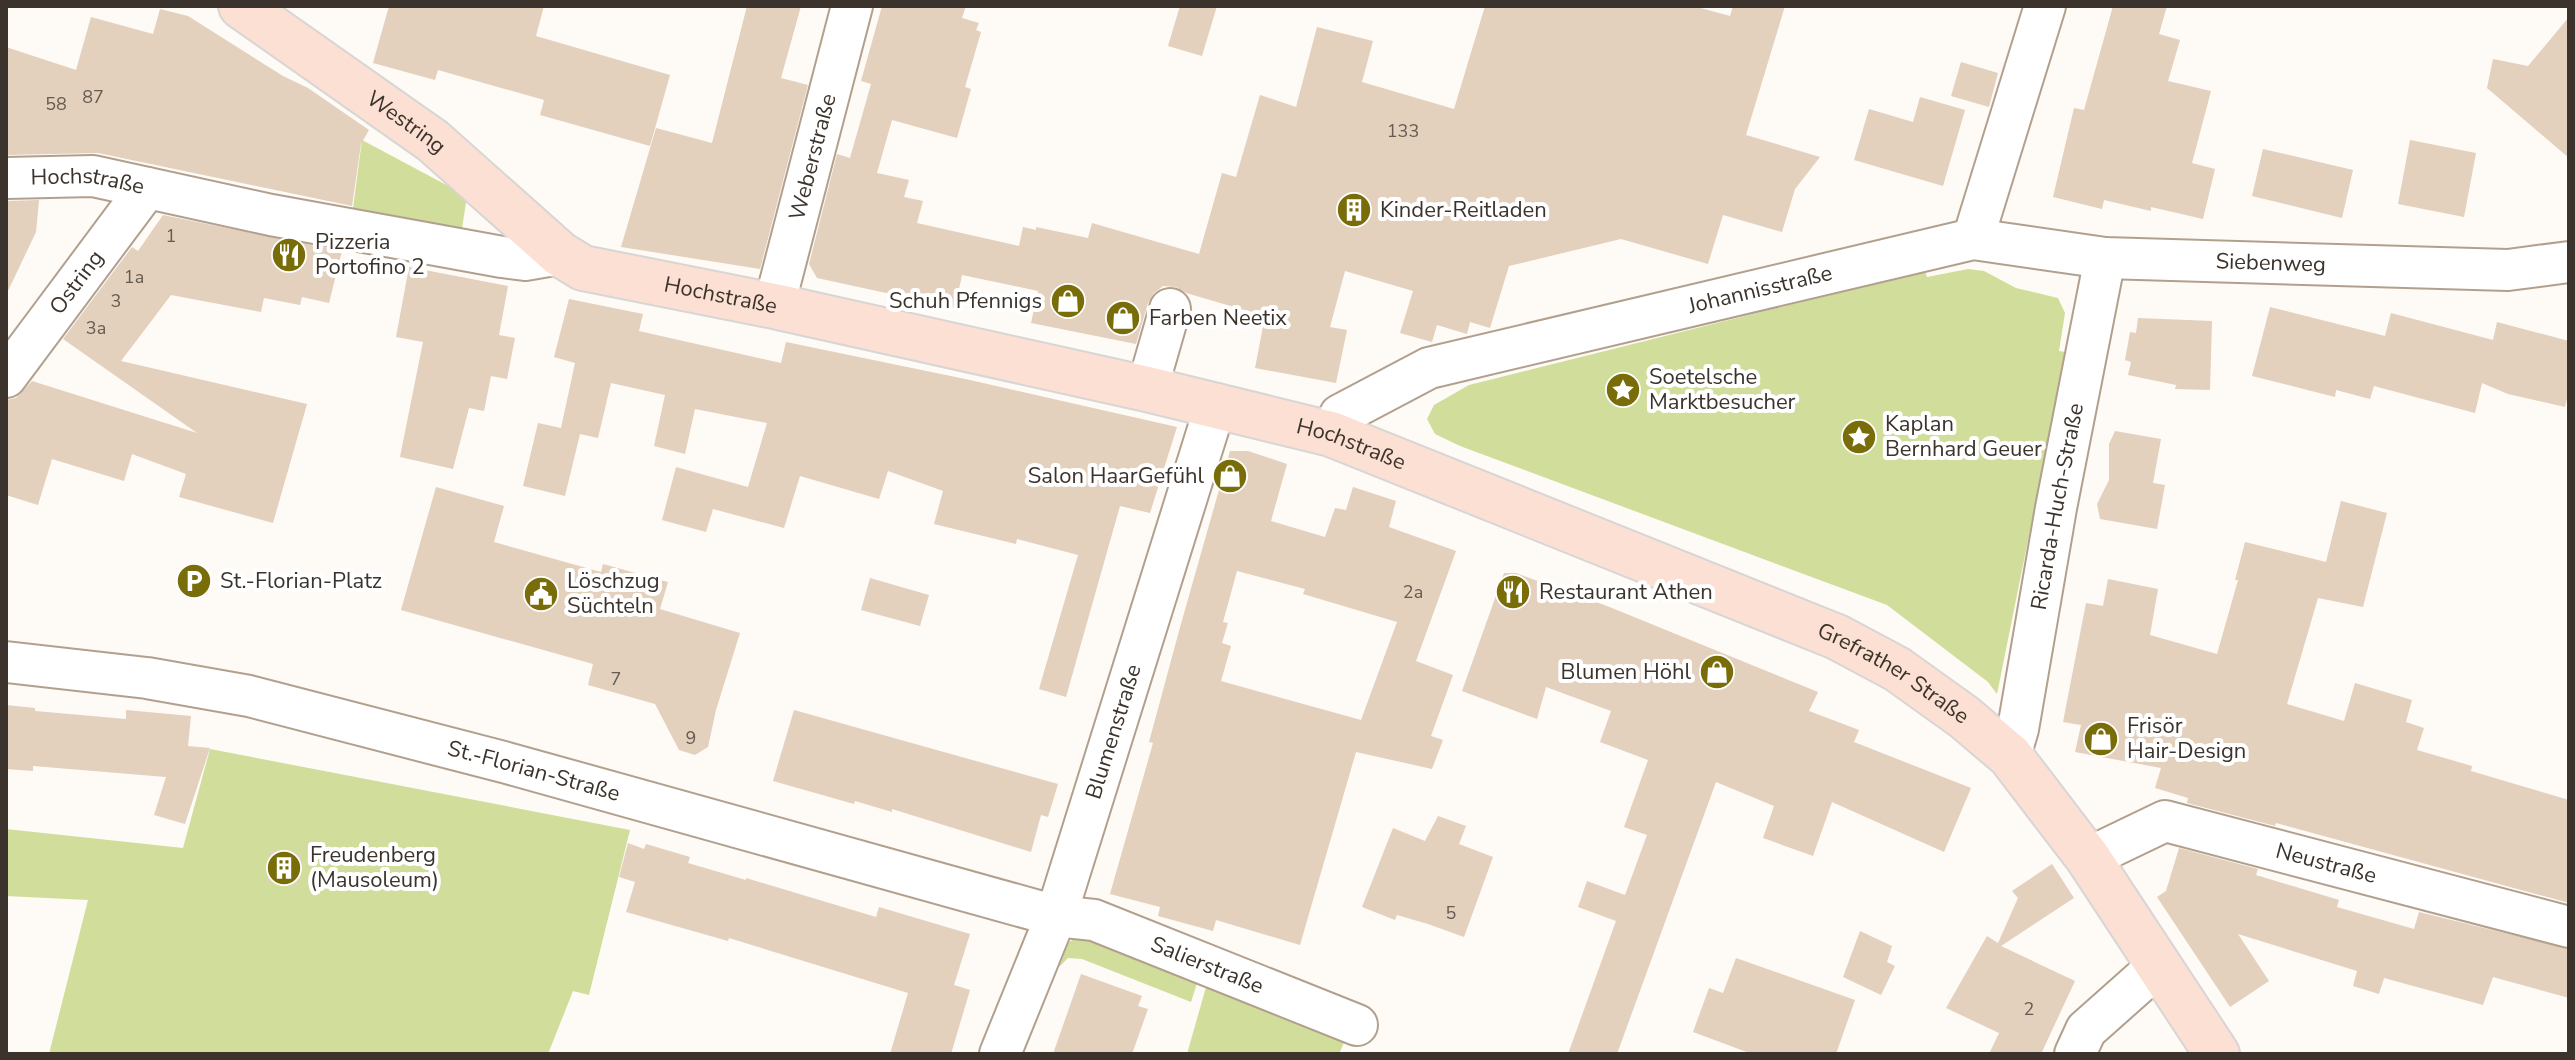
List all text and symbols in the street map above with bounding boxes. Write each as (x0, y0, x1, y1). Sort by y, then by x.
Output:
street label: Westring (360, 84, 453, 161)
house number: 87 (82, 85, 104, 109)
street label: Weberstraße (782, 90, 844, 224)
house number: 58 (45, 92, 67, 116)
house number: 133 (1387, 119, 1419, 143)
street label: Hochstraße (30, 161, 147, 202)
building icon: Kinder-Reitladen (1335, 191, 1373, 229)
place label: Kinder-Reitladen (1380, 195, 1547, 225)
house number: 1 (166, 224, 176, 248)
place label: Pizzeria Portofino 2 (315, 227, 425, 282)
restaurant icon: Pizzeria Portofino 2 (270, 236, 308, 274)
street label: Ostring (43, 244, 111, 321)
street label: Siebenweg (2215, 246, 2326, 280)
street label: Johannisstraße (1684, 258, 1835, 321)
house number: 1a (124, 265, 144, 289)
street label: Hochstraße (662, 270, 780, 321)
shop icon: Schuh Pfennigs (1049, 282, 1087, 320)
place label: Schuh Pfennigs (889, 286, 1042, 316)
house number: 3 (111, 289, 121, 313)
shop icon: Farben Neetix (1104, 299, 1142, 337)
place label: Farben Neetix (1149, 303, 1287, 333)
house number: 3a (86, 316, 106, 340)
place label: Soetelsche Marktbesucher (1649, 362, 1796, 417)
place icon: Soetelsche Marktbesucher (1604, 371, 1642, 409)
street label: Ricarda-Huch-Straße (2024, 401, 2091, 612)
place label: Kaplan Bernhard Geuer (1885, 409, 2042, 464)
street label: Hochstraße (1293, 411, 1410, 477)
place icon: Kaplan Bernhard Geuer (1840, 418, 1878, 456)
shop icon: Salon HaarGefühl (1211, 457, 1249, 495)
place label: Salon HaarGefühl (1028, 461, 1204, 491)
parking icon: St.-Florian-Platz (175, 562, 213, 600)
place label: St.-Florian-Platz (220, 566, 382, 596)
place label: Löschzug Süchteln (567, 566, 660, 621)
restaurant icon: Restaurant Athen (1494, 573, 1532, 611)
public building icon: Löschzug Süchteln (522, 575, 560, 613)
place label: Restaurant Athen (1539, 577, 1713, 607)
house number: 2a (1403, 580, 1423, 604)
street label: Grefrather Straße (1813, 616, 1975, 731)
shop icon: Blumen Höhl (1698, 653, 1736, 691)
place label: Blumen Höhl (1561, 657, 1691, 687)
street label: Blumenstraße (1078, 661, 1149, 803)
house number: 7 (611, 667, 621, 691)
place label: Frisör Hair-Design (2127, 711, 2246, 766)
shop icon: Frisör Hair-Design (2082, 720, 2120, 758)
house number: 9 (686, 726, 696, 750)
street label: St.-Florian-Straße (444, 733, 624, 809)
street label: Neustraße (2272, 836, 2380, 891)
place label: Freudenberg (Mausoleum) (310, 840, 439, 895)
building icon: Freudenberg (Mausoleum) (265, 849, 303, 887)
house number: 5 (1446, 901, 1456, 925)
street label: Salierstraße (1146, 929, 1268, 1001)
house number: 2 (2024, 997, 2034, 1021)

